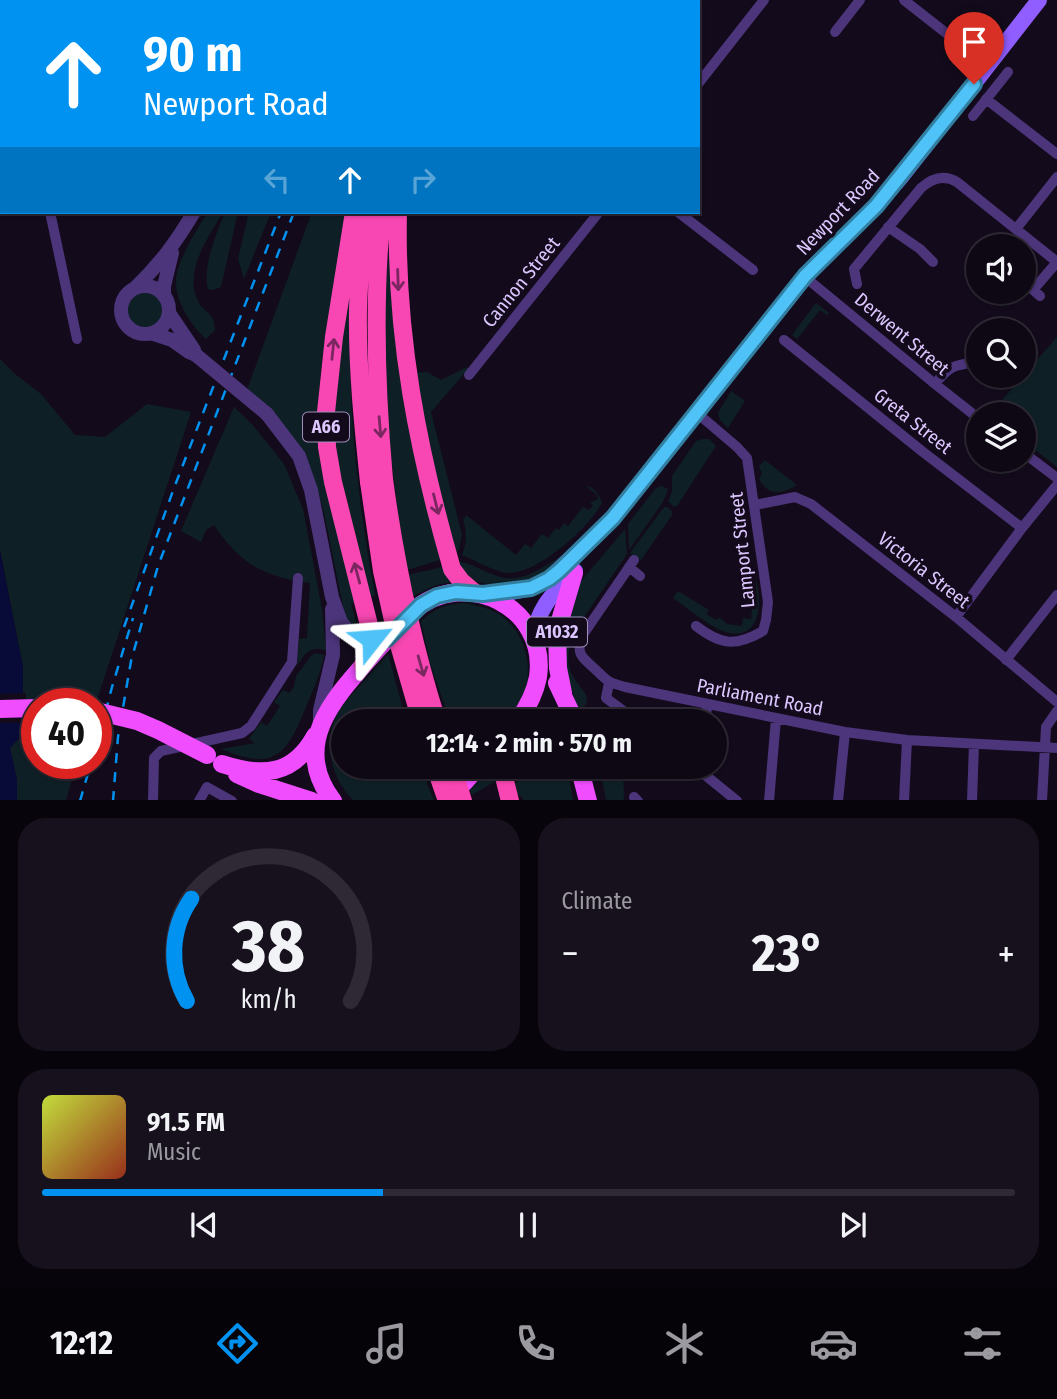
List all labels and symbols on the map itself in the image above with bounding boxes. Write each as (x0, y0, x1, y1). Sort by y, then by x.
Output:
pin (944, 12.0, 1004, 84)
street label: Newport Road (791, 164, 885, 260)
street label: Cannon Street (477, 231, 565, 332)
one-way arrow (392, 268, 405, 291)
street label: Derwent Street (850, 288, 955, 381)
one-way arrow (326, 338, 339, 361)
street label: Greta Street (869, 383, 957, 459)
road number: A66 (303, 412, 349, 442)
one-way arrow (373, 415, 386, 437)
street label: Lamport Street (724, 490, 760, 609)
one-way arrow (430, 492, 443, 515)
street label: Victoria Street (873, 527, 975, 614)
one-way arrow (349, 562, 362, 584)
position arrow (335, 602, 409, 676)
road number: A1032 (527, 618, 587, 646)
one-way arrow (416, 655, 429, 677)
street label: Parliament Road (695, 673, 825, 721)
speed limit sign: 40 (21, 688, 112, 779)

